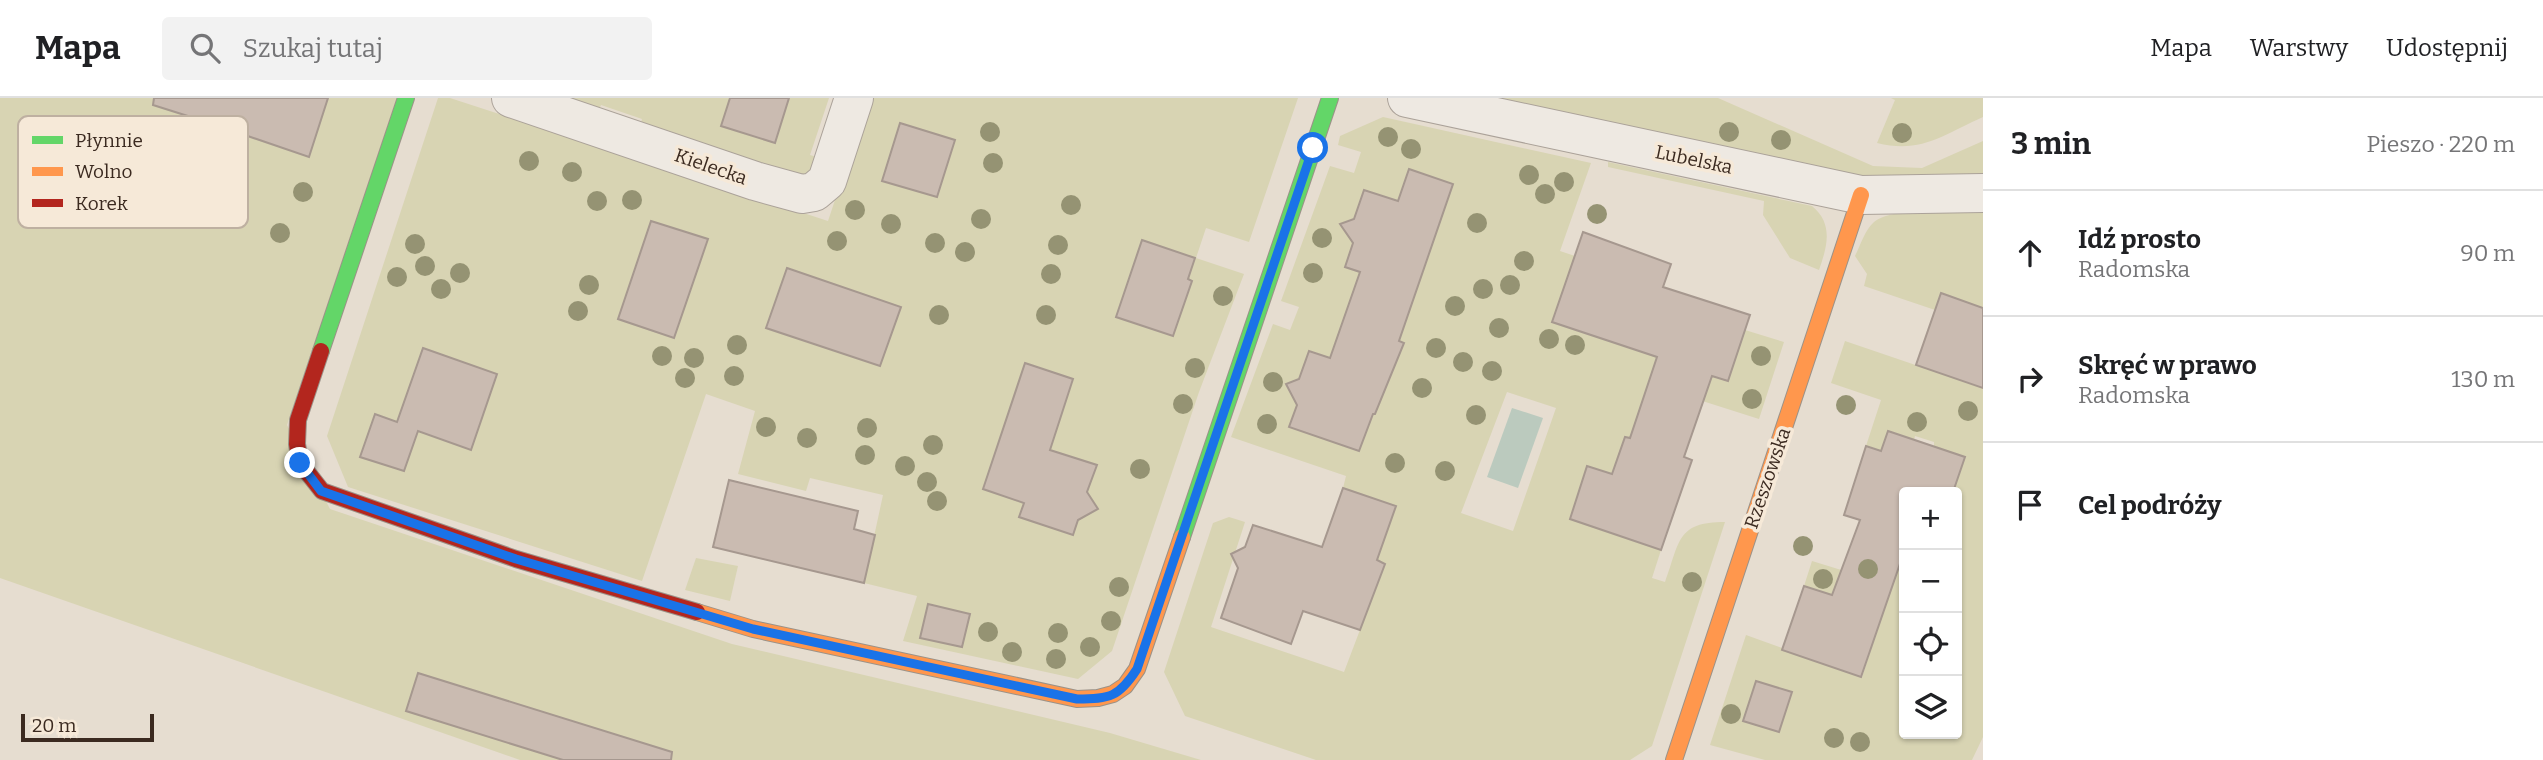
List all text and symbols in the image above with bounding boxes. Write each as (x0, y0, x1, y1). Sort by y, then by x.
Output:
search box (162, 17, 652, 80)
text: Mapa (35, 28, 120, 68)
icon: search (186, 29, 224, 67)
text: Szukaj tutaj (242, 33, 383, 64)
text: Mapa (2150, 34, 2212, 62)
text: Warstwy (2250, 34, 2348, 62)
text: Udostępnij (2386, 34, 2508, 62)
legend (18, 116, 248, 228)
text: 3 min (2011, 126, 2091, 162)
text: Płynnie (75, 129, 143, 152)
text: Pieszo · 220 m (2366, 130, 2515, 158)
route start (1297, 132, 1328, 163)
street label: Lubelska (1653, 140, 1735, 179)
street label: Kielecka (672, 143, 751, 190)
text: Wolno (75, 160, 132, 183)
text: Korek (75, 192, 128, 215)
text: Idź prosto (2078, 224, 2201, 255)
icon: ahead (2011, 234, 2049, 272)
text: 90 m (2460, 239, 2515, 267)
text: Radomska (2078, 255, 2190, 283)
text: Skręć w prawo (2078, 350, 2257, 381)
icon: right (2011, 360, 2049, 398)
text: 130 m (2451, 365, 2515, 393)
text: Radomska (2078, 381, 2190, 409)
street label: Rzeszowska (1739, 424, 1796, 532)
route end (284, 447, 315, 478)
icon: arrive (2011, 486, 2049, 524)
map controls (1899, 487, 1962, 739)
button: + (1899, 487, 1962, 550)
text: Cel podróży (2078, 490, 2221, 521)
button: − (1899, 550, 1962, 613)
button: locate (1899, 613, 1962, 676)
button: layers (1899, 676, 1962, 739)
scale bar (21, 711, 154, 743)
text: 20 m (32, 714, 76, 737)

